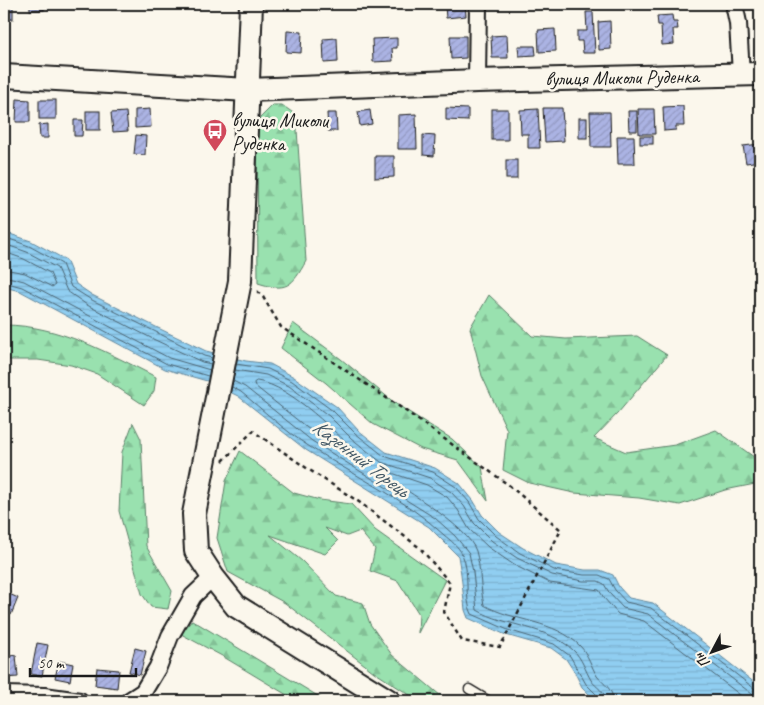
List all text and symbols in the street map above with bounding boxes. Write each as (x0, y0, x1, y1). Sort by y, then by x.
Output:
street label: вулиця Миколи Руденка (545, 64, 701, 91)
place label: вулиця Миколи Руденка (232, 108, 330, 156)
bus stop icon: вулиця Миколи Руденка (202, 118, 228, 152)
water label: Казенний Торець (307, 413, 416, 505)
north arrow (686, 628, 736, 678)
scale bar (30, 645, 136, 677)
text: Пн (691, 648, 714, 671)
text: 50 m (38, 654, 65, 673)

